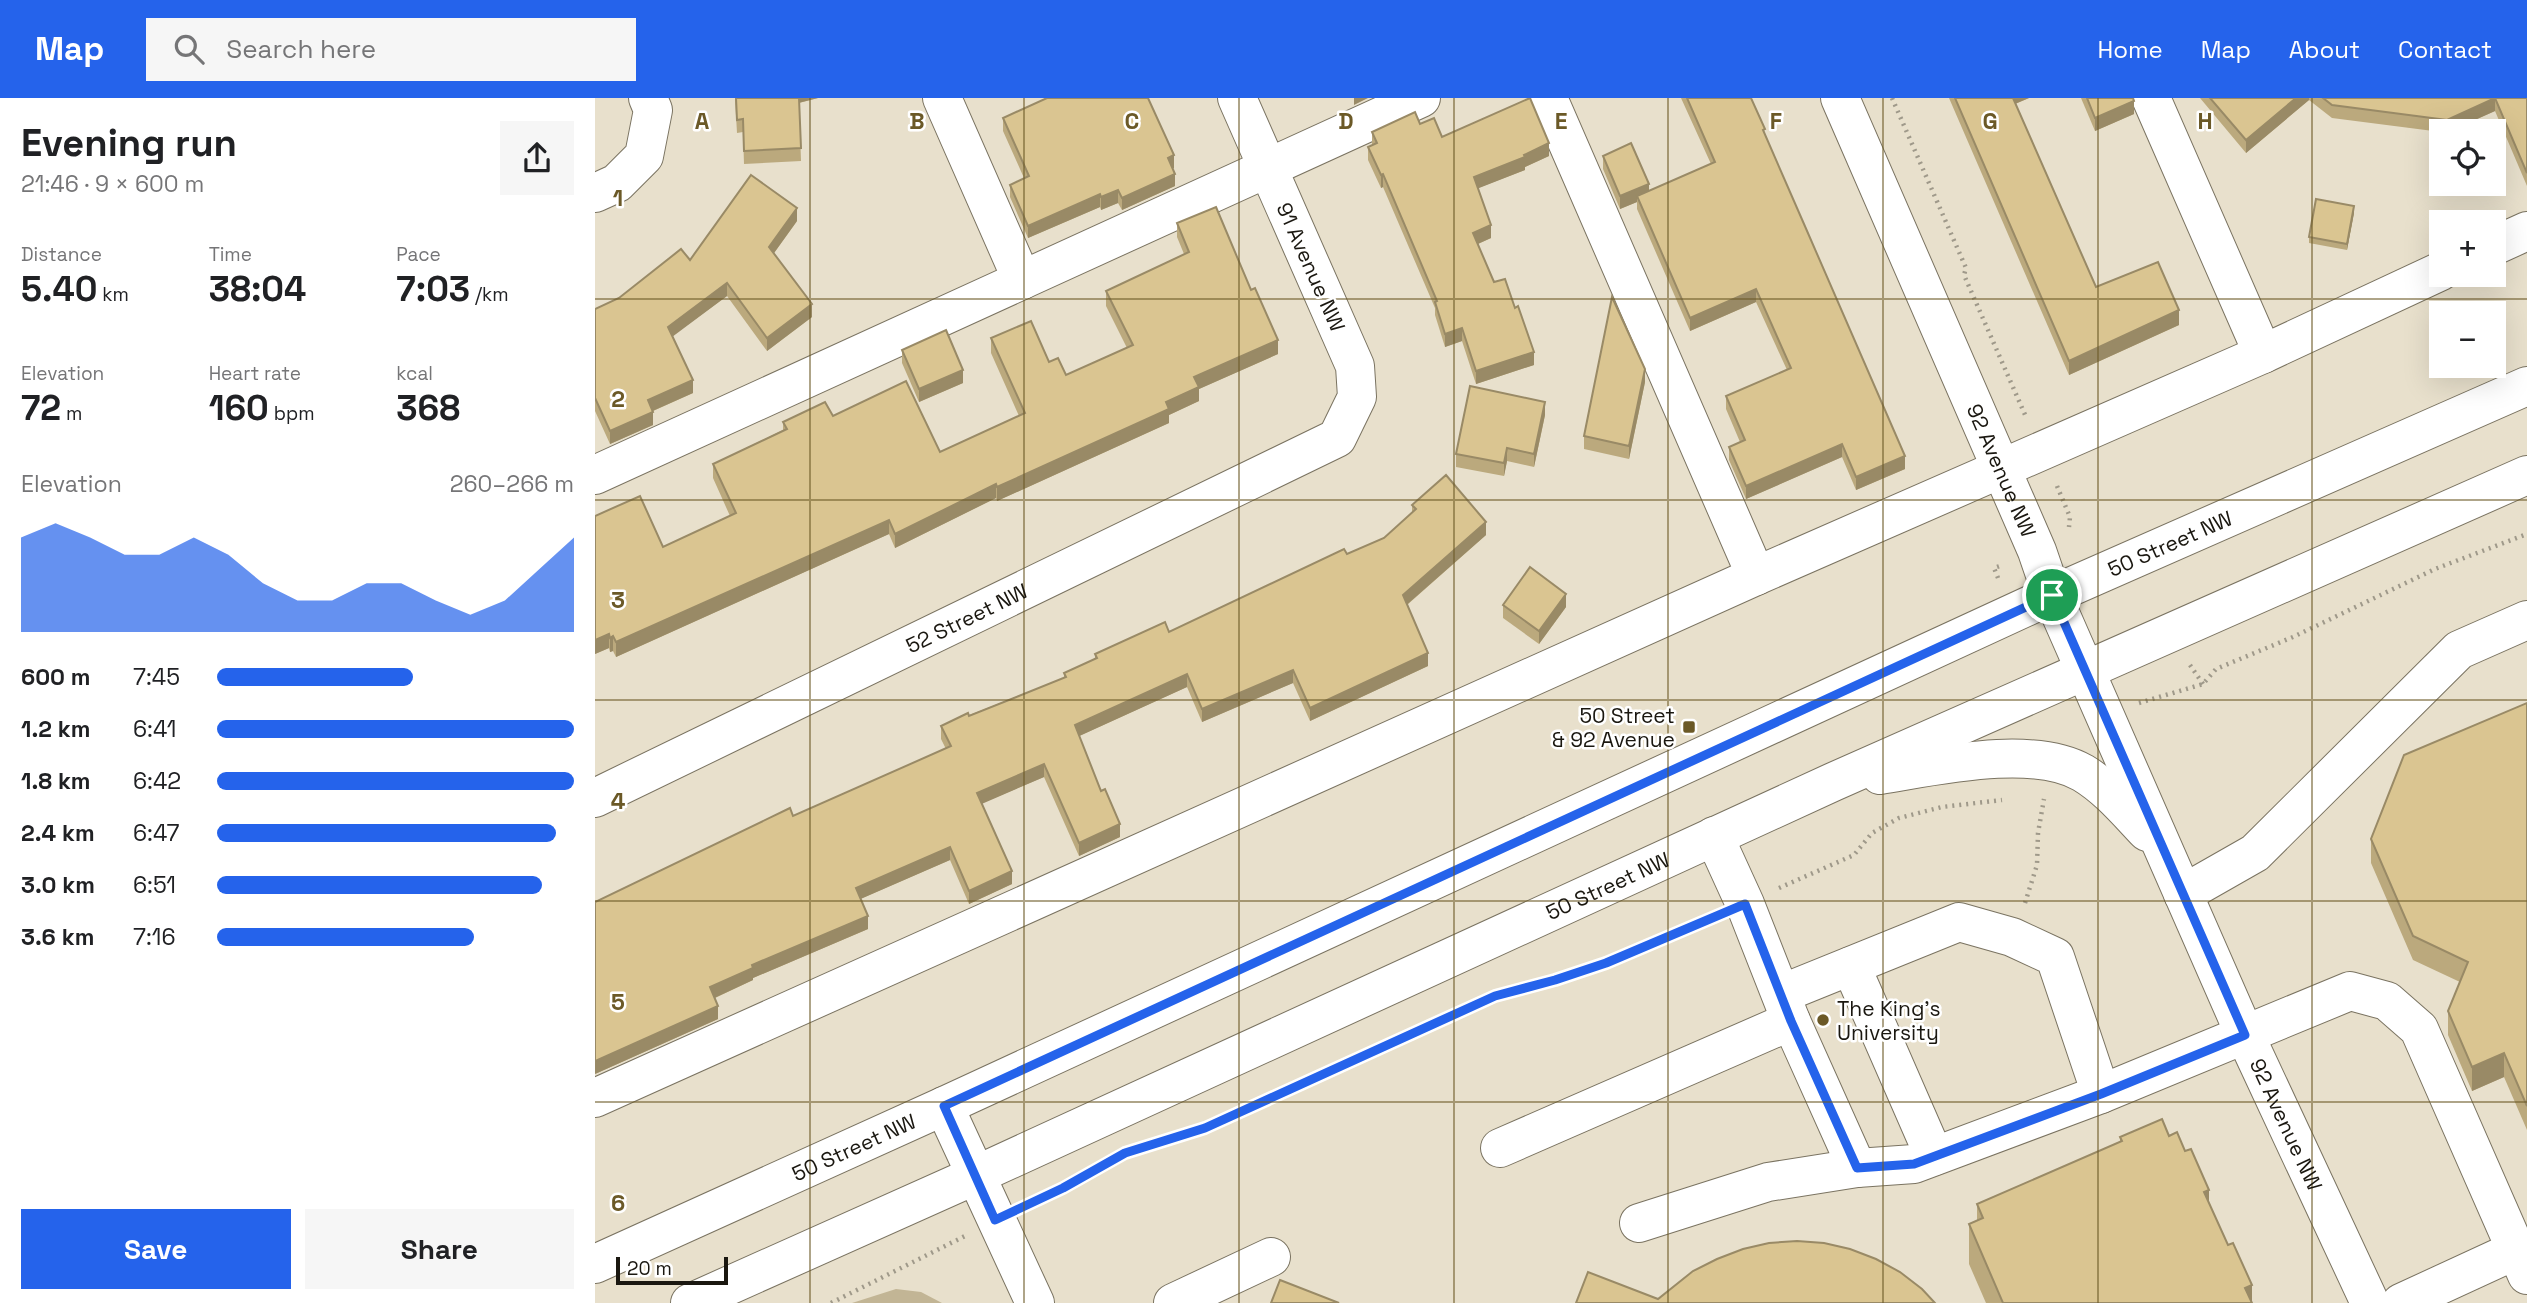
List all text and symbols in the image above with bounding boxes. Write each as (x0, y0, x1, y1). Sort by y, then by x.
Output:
search box (146, 18, 636, 81)
text: Map (35, 28, 104, 70)
icon: search (170, 30, 208, 68)
text: Search here (226, 32, 376, 66)
text: Home (2097, 34, 2163, 65)
text: Map (2201, 34, 2251, 65)
text: About (2289, 34, 2360, 65)
text: Contact (2398, 34, 2492, 65)
text: A (695, 106, 710, 136)
text: B (909, 106, 925, 136)
text: C (1125, 106, 1139, 136)
text: D (1338, 106, 1354, 136)
text: E (1555, 106, 1567, 136)
text: F (1770, 106, 1782, 136)
text: G (1982, 106, 1998, 136)
text: H (2197, 106, 2213, 136)
text: Evening run (21, 119, 237, 167)
map controls (2429, 119, 2506, 378)
button: locate (2429, 119, 2506, 196)
button: share (500, 121, 574, 195)
text: 21:46 · 9 × 600 m (21, 169, 204, 199)
text: 1 (613, 183, 623, 213)
street label: 91 Avenue NW (1270, 198, 1352, 336)
button: + (2429, 210, 2506, 287)
text: Distance (21, 242, 102, 267)
text: Time (209, 242, 252, 267)
text: Pace (396, 242, 441, 267)
text: 5.40 (21, 267, 97, 311)
text: 38:04 (209, 267, 306, 311)
text: 7:03 (396, 267, 470, 311)
text: km (97, 282, 129, 307)
text: /km (470, 282, 509, 307)
button: − (2429, 301, 2506, 378)
text: Elevation (21, 361, 104, 386)
text: Heart rate (209, 361, 301, 386)
text: kcal (396, 361, 433, 386)
text: 2 (611, 384, 625, 414)
text: 72 (21, 386, 61, 430)
text: 160 (209, 386, 269, 430)
text: 368 (396, 386, 460, 430)
street label: 92 Avenue NW (1961, 400, 2043, 541)
text: m (61, 401, 82, 426)
text: bpm (269, 401, 315, 426)
text: Elevation (21, 469, 122, 499)
text: 260–266 m (450, 469, 574, 499)
street label: 50 Street NW (2103, 504, 2236, 582)
pin (2022, 565, 2082, 625)
icon: arrive (2033, 576, 2071, 614)
street label: 52 Street NW (901, 577, 1032, 659)
text: 3 (611, 585, 625, 615)
text: 600 m (21, 662, 91, 692)
text: 7:45 (133, 662, 180, 692)
place label: 50 Street & 92 Avenue (1552, 702, 1675, 753)
text: 1.2 km (21, 714, 90, 744)
text: 6:41 (133, 714, 176, 744)
marker: 50 Street & 92 Avenue (1681, 719, 1697, 735)
text: 1.8 km (21, 766, 91, 796)
text: 6:42 (133, 766, 181, 796)
text: 4 (611, 786, 626, 816)
text: 2.4 km (21, 818, 95, 848)
text: 6:47 (133, 818, 180, 848)
street label: 50 Street NW (1541, 845, 1674, 926)
text: 3.0 km (21, 870, 95, 900)
text: 6:51 (133, 870, 176, 900)
text: 3.6 km (21, 922, 94, 952)
text: 7:16 (133, 922, 175, 952)
text: 5 (611, 987, 625, 1017)
place label: The King's University (1837, 995, 1941, 1046)
marker: The King's University (1815, 1012, 1831, 1028)
street label: 92 Avenue NW (2244, 1054, 2329, 1195)
street label: 50 Street NW (787, 1107, 920, 1187)
text: 6 (611, 1188, 625, 1218)
button: Save (21, 1209, 291, 1289)
button: Share (305, 1209, 574, 1289)
scale bar (616, 1254, 728, 1286)
text: 20 m (627, 1256, 672, 1281)

